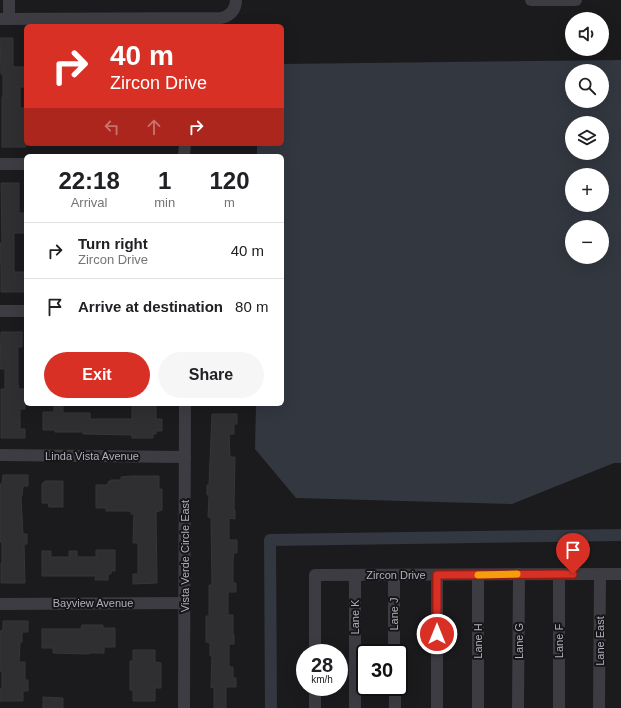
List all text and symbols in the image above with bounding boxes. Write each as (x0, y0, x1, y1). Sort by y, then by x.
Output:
map controls (565, 12, 609, 264)
button: sound (565, 12, 609, 56)
icon: right (44, 40, 96, 92)
text: 40 m (110, 40, 174, 71)
button: search (565, 64, 609, 108)
text: Zircon Drive (110, 73, 207, 93)
icon: left (101, 116, 123, 138)
icon: ahead (143, 116, 165, 138)
icon: right (185, 116, 207, 138)
button: layers (565, 116, 609, 160)
text: 22:18 (58, 167, 120, 194)
text: 1 (158, 167, 171, 194)
text: 120 (210, 167, 250, 194)
button: + (565, 168, 609, 212)
text: Arrival (71, 195, 108, 210)
text: min (154, 195, 175, 210)
text: m (224, 195, 235, 210)
button: − (565, 220, 609, 264)
text: Turn right (78, 235, 148, 252)
icon: right (44, 240, 66, 262)
text: 40 m (231, 242, 264, 259)
text: Zircon Drive (78, 252, 148, 267)
icon: arrive (44, 296, 66, 318)
text: Arrive at destination (78, 298, 223, 315)
text: 80 m (235, 298, 268, 315)
button: Exit (44, 352, 150, 398)
button: Share (158, 352, 264, 398)
street label: Linda Vista Avenue (45, 450, 139, 462)
street label: Vista Verde Circle East (179, 500, 191, 612)
pin (556, 533, 590, 574)
icon: arrive (562, 539, 584, 561)
street label: Zircon Drive (366, 569, 426, 581)
street label: Bayview Avenue (53, 597, 133, 609)
street label: Lane J (388, 597, 400, 631)
street label: Lane K (349, 599, 361, 634)
position arrow (416, 613, 458, 655)
street label: Lane East (594, 616, 606, 666)
street label: Lane H (472, 623, 484, 659)
street label: Lane G (513, 623, 525, 659)
street label: Lane F (553, 624, 565, 658)
speed limit sign: 30 (356, 644, 408, 696)
text: 28 (311, 654, 333, 676)
text: km/h (311, 674, 333, 685)

